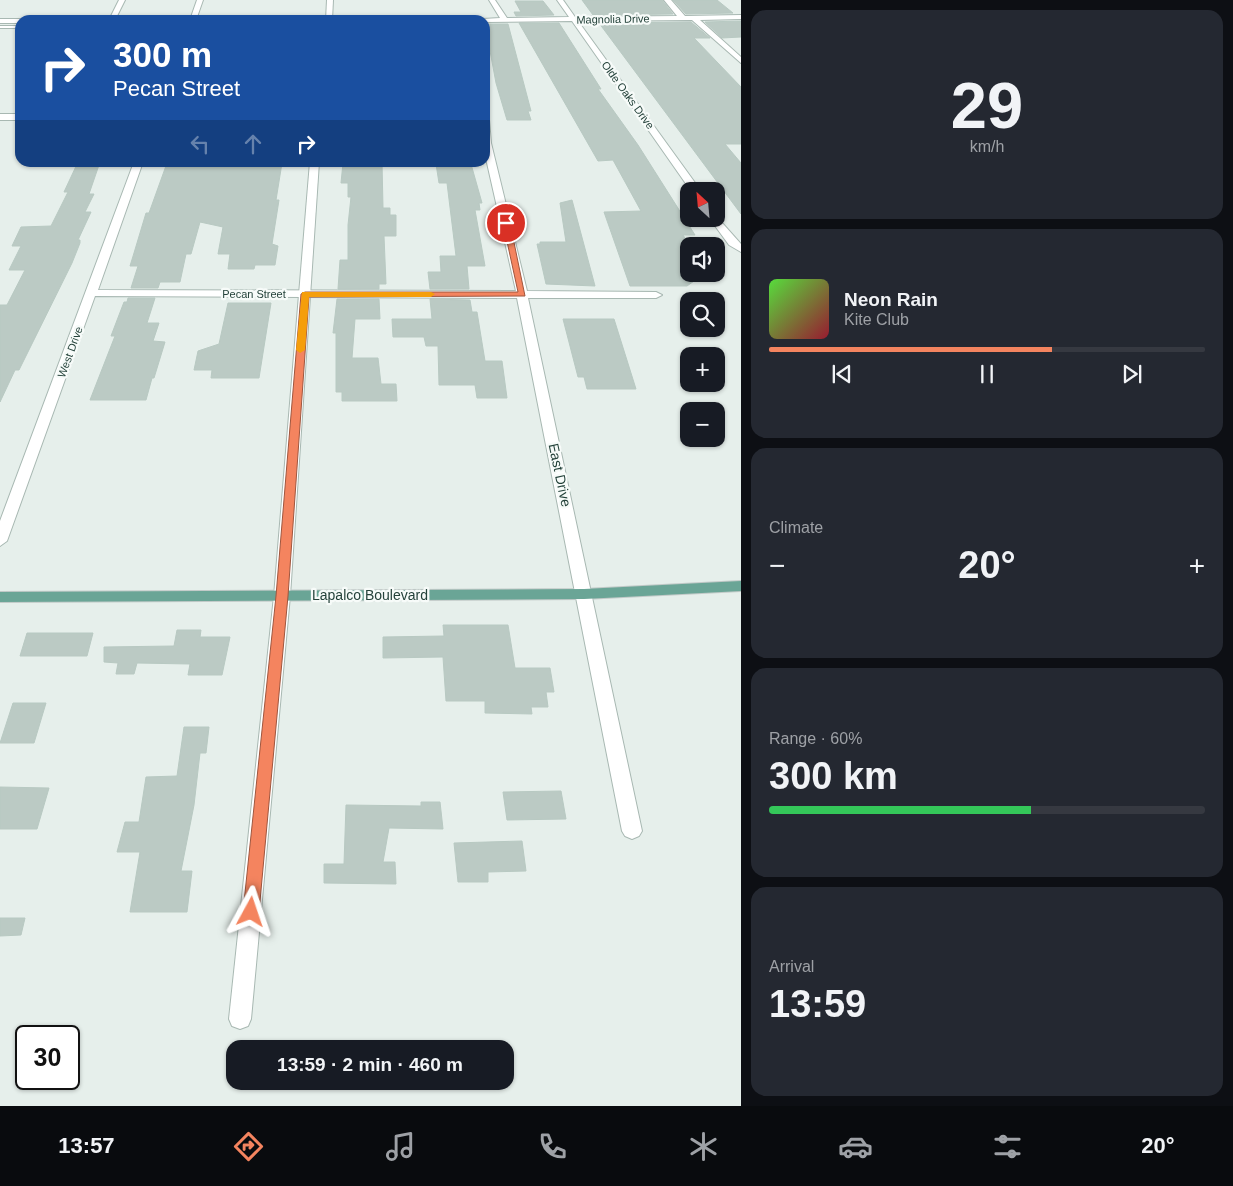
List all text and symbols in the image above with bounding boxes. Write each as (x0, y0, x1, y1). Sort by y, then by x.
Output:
street label: Magnolia Drive (576, 12, 650, 26)
icon: right (30, 35, 95, 100)
text: 300 m (113, 35, 212, 74)
street label: Olde Oaks Drive (599, 59, 657, 131)
text: 29 (951, 69, 1023, 142)
text: Pecan Street (113, 76, 240, 101)
icon: left (186, 130, 214, 158)
icon: ahead (239, 130, 267, 158)
icon: right (292, 130, 320, 158)
text: km/h (970, 138, 1004, 155)
north arrow (680, 182, 725, 228)
map controls (680, 182, 725, 447)
pin (485, 202, 527, 244)
icon: arrive (492, 209, 520, 237)
button: sound (680, 237, 725, 282)
street label: Pecan Street (222, 288, 286, 300)
text: Neon Rain (844, 289, 938, 310)
button: search (680, 292, 725, 337)
text: Kite Club (844, 311, 909, 328)
street label: West Drive (55, 325, 85, 379)
button: + (680, 347, 725, 392)
icon: previous (828, 360, 856, 388)
icon: pause (973, 360, 1001, 388)
icon: next (1118, 360, 1146, 388)
button: − (680, 402, 725, 447)
street label: East Drive (545, 442, 575, 508)
text: Climate (769, 519, 823, 536)
text: 20° (958, 544, 1016, 586)
text: − (769, 550, 785, 581)
text: + (1189, 550, 1205, 581)
street label: Lapalco Boulevard (312, 587, 428, 603)
text: Range · 60% (769, 730, 862, 747)
text: 300 km (769, 755, 898, 797)
position arrow (224, 885, 276, 937)
text: Arrival (769, 958, 814, 975)
text: 13:59 (769, 983, 866, 1025)
speed limit sign: 30 (15, 1025, 80, 1090)
text: 13:59 · 2 min · 460 m (277, 1054, 463, 1075)
icon: directions (231, 1129, 266, 1164)
icon: music (383, 1129, 418, 1164)
icon: phone (535, 1129, 570, 1164)
icon: climate (686, 1129, 721, 1164)
icon: car (838, 1129, 873, 1164)
icon: filters (990, 1129, 1025, 1164)
text: 13:57 (58, 1133, 115, 1158)
text: 20° (1141, 1133, 1175, 1158)

